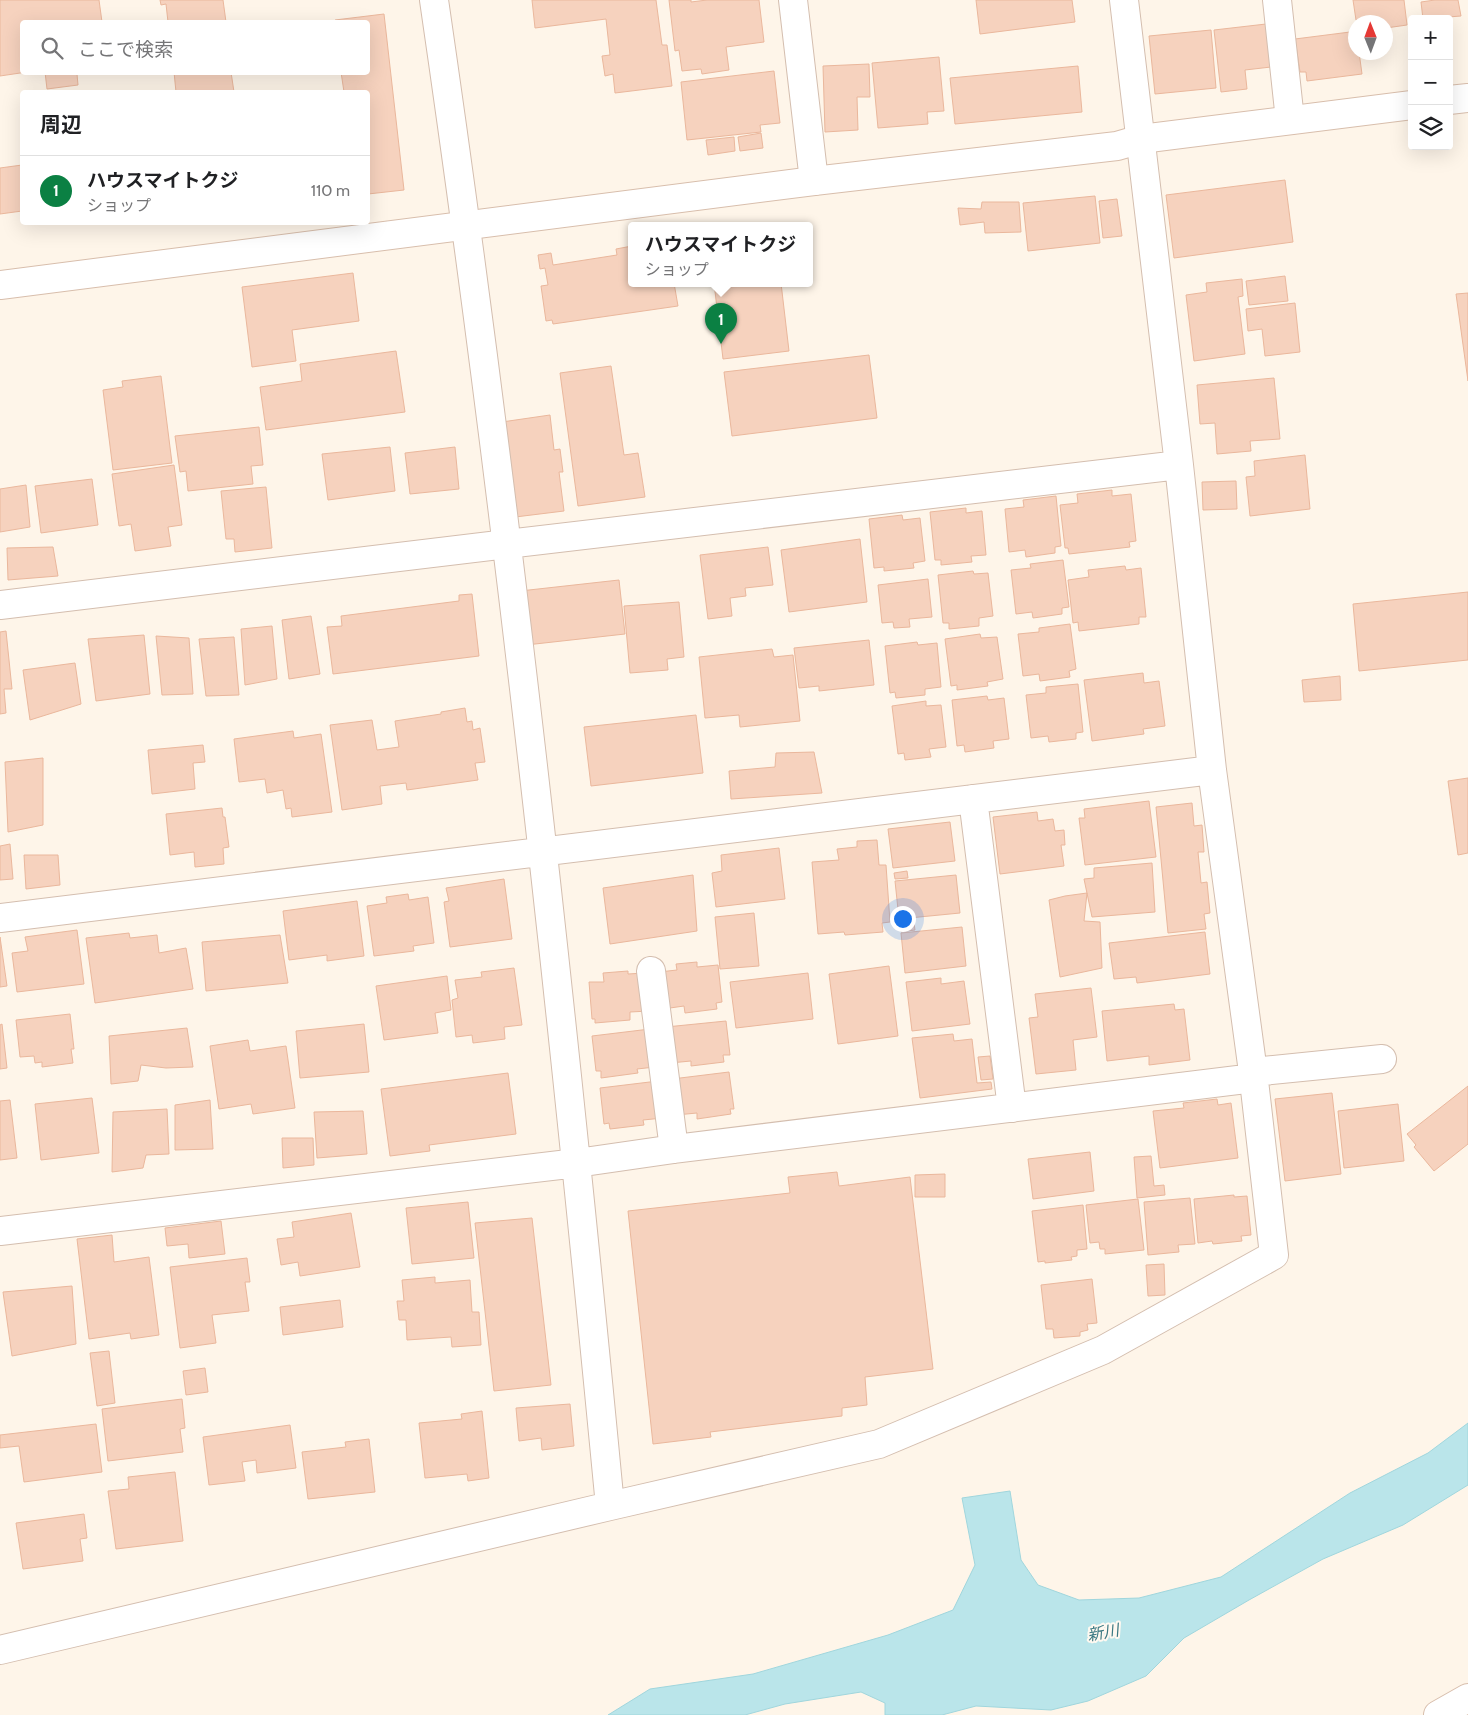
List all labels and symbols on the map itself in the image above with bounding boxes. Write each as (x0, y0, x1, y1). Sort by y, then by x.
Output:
north arrow (1348, 15, 1393, 60)
pin: 1 (705, 303, 737, 344)
your location (890, 906, 916, 932)
water label: 新川 (1086, 1620, 1122, 1645)

